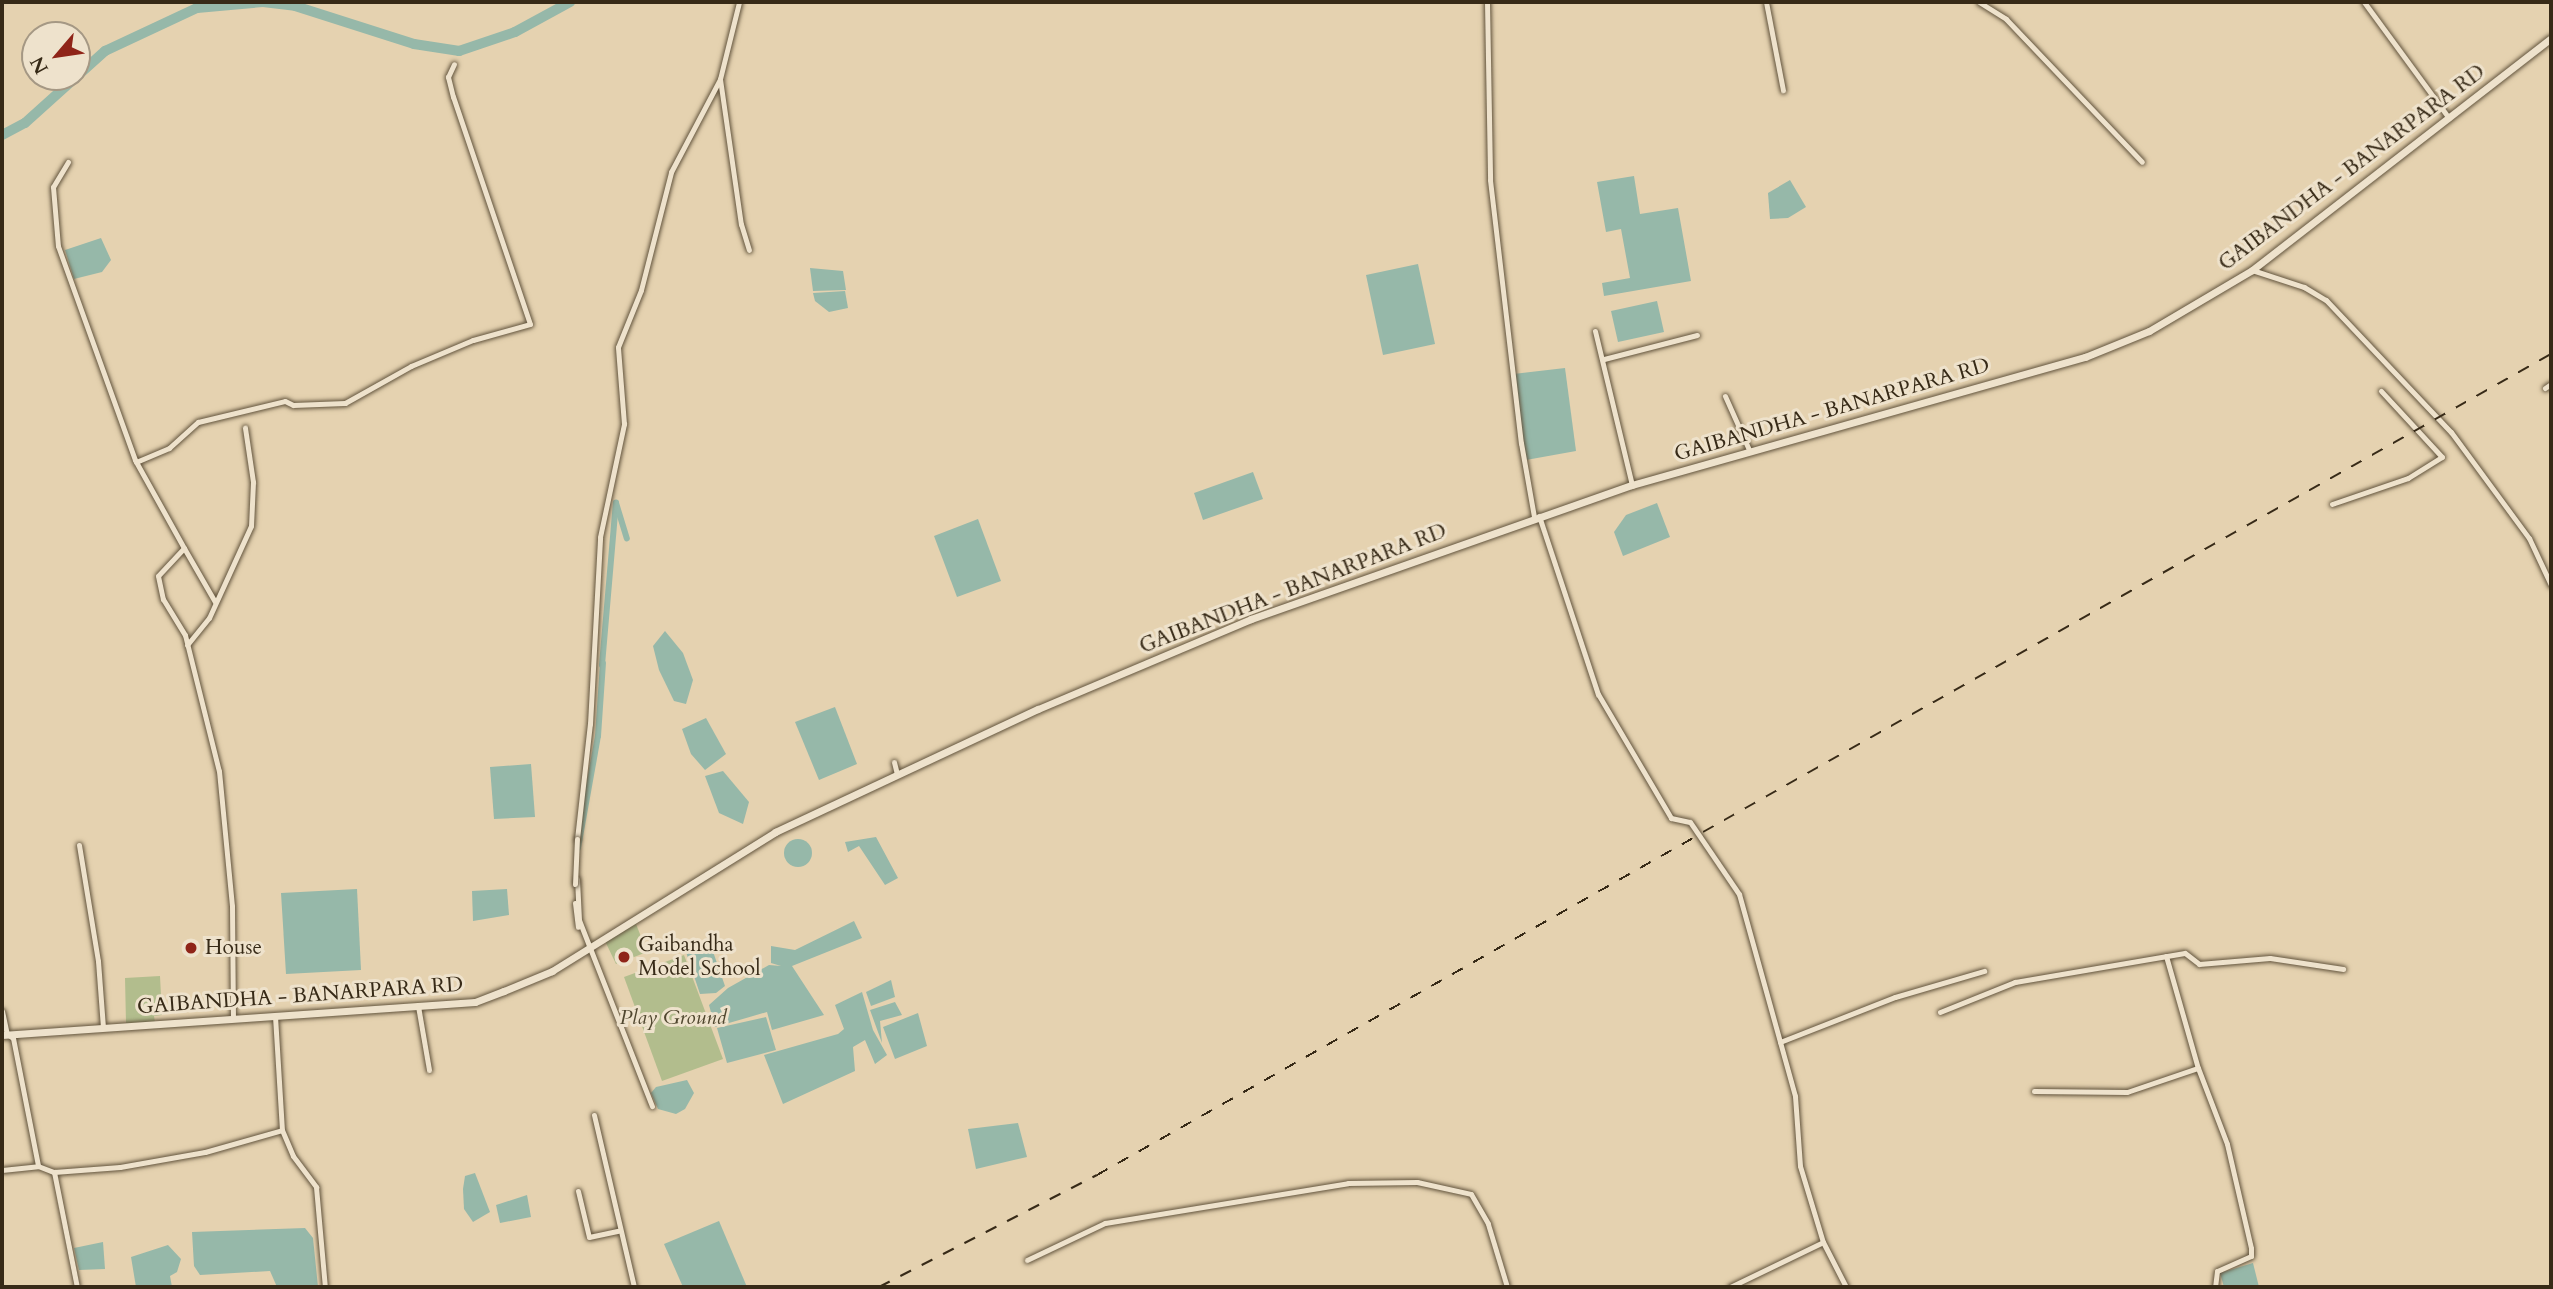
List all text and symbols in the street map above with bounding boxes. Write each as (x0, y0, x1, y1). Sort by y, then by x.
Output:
north arrow (21, 21, 91, 91)
text: N (24, 52, 55, 79)
street label: GAIBANDHA - BANARPARA RD (2214, 60, 2490, 276)
street label: GAIBANDHA - BANARPARA RD (1671, 353, 1993, 467)
street label: GAIBANDHA - BANARPARA RD (1136, 519, 1450, 659)
place label: Gaibandha Model School (638, 932, 760, 982)
place label: House (205, 935, 262, 961)
marker: House (183, 940, 199, 956)
marker: Gaibandha Model School (616, 949, 632, 965)
street label: GAIBANDHA - BANARPARA RD (136, 972, 464, 1020)
park label: Play Ground (619, 1005, 727, 1031)

